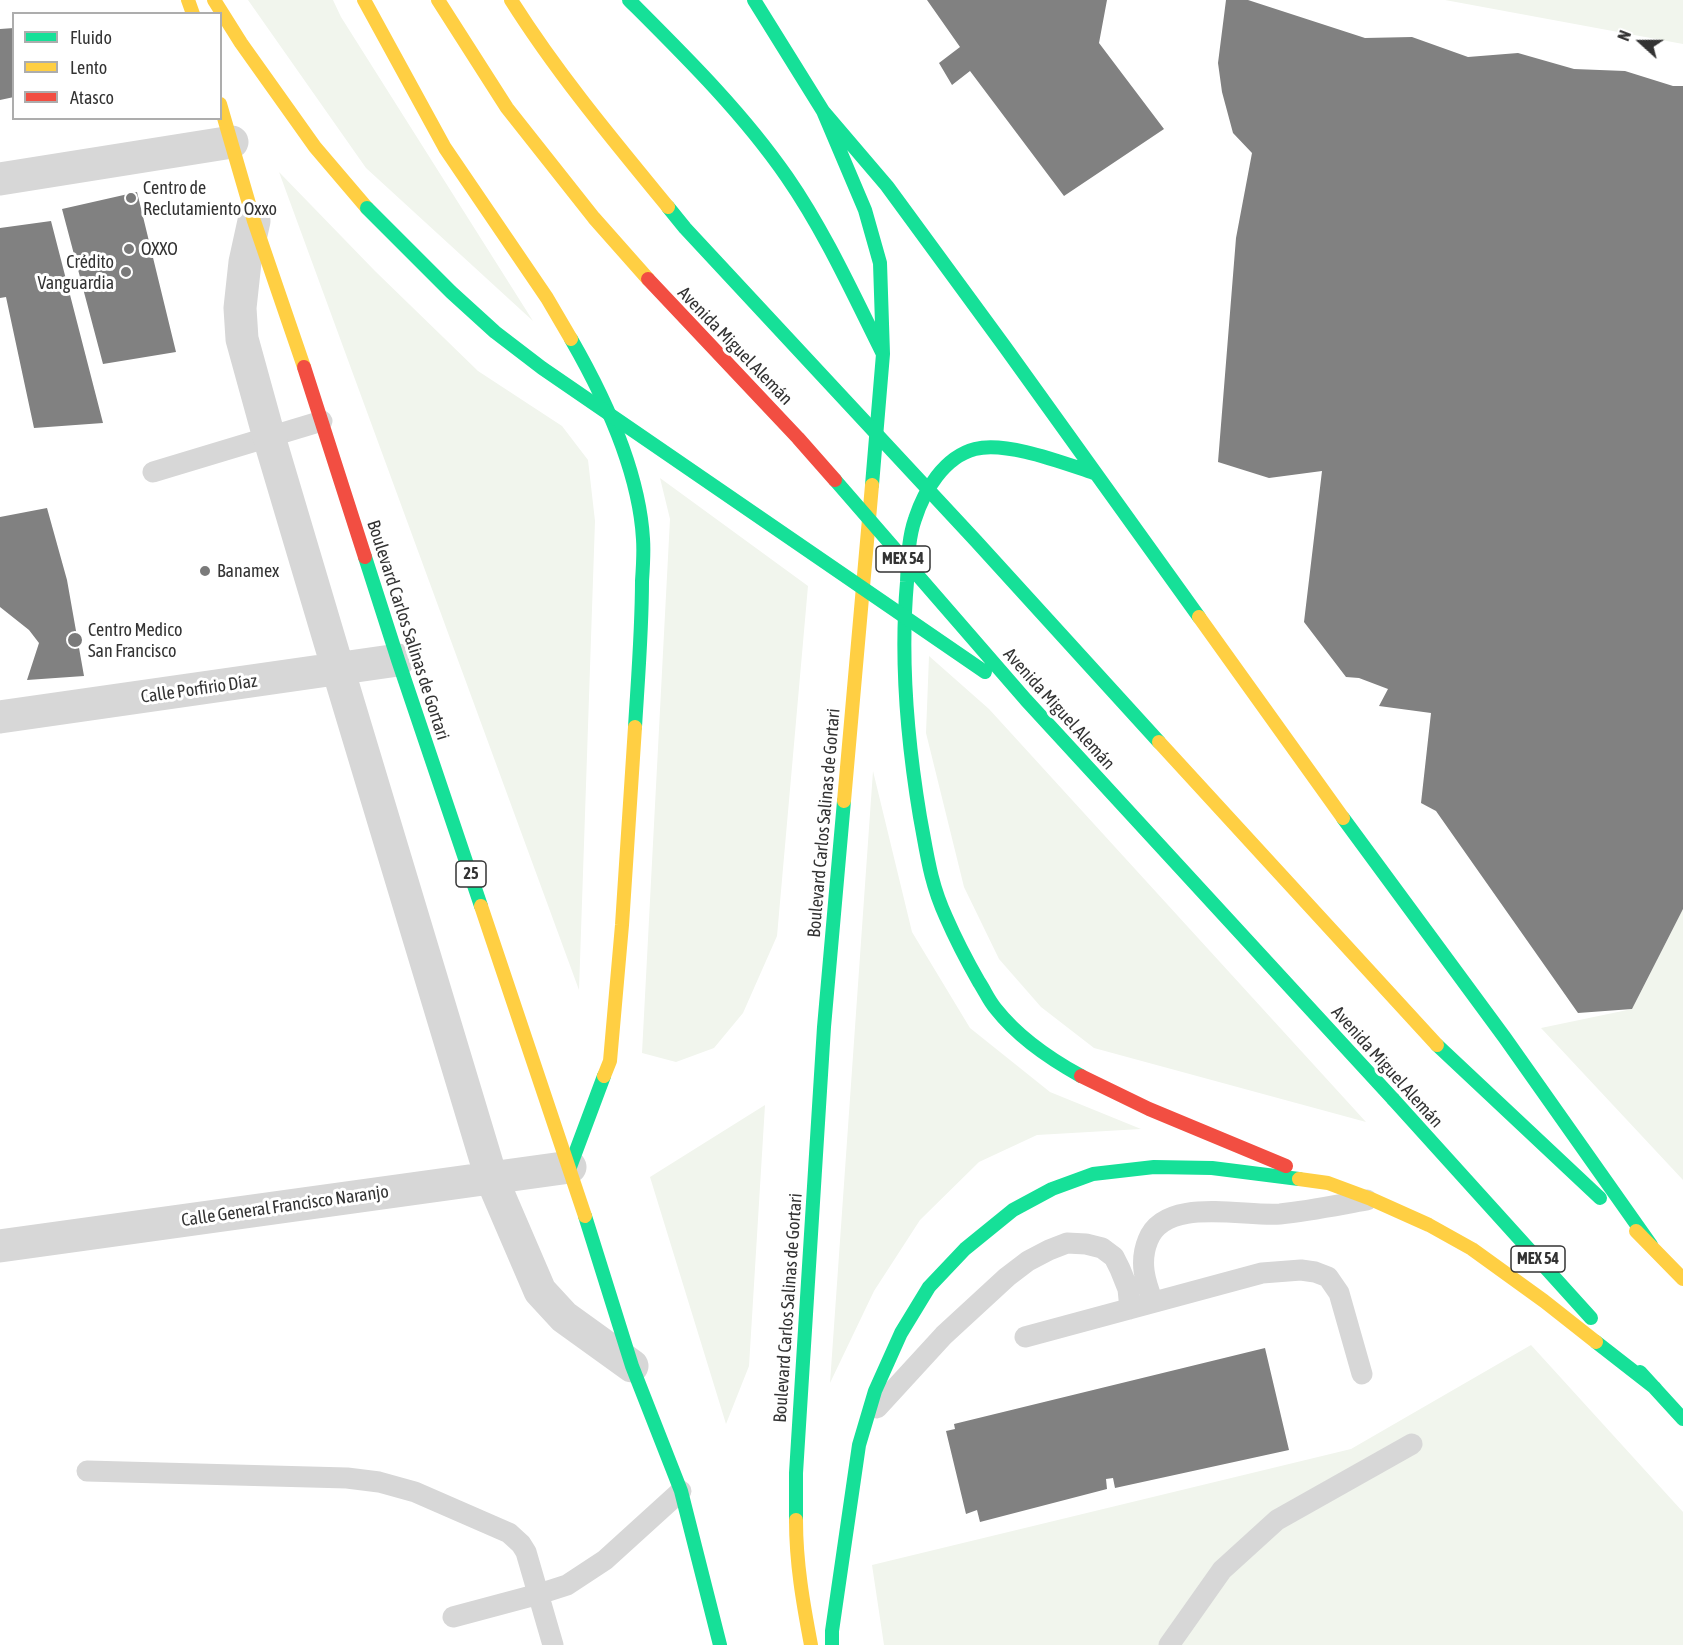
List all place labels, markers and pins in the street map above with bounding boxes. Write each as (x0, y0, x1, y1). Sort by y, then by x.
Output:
place label: Centro de Reclutamiento Oxxo (143, 177, 277, 219)
marker: Centro de Reclutamiento Oxxo (124, 191, 138, 205)
place label: OXXO (141, 238, 178, 260)
marker: OXXO (122, 242, 136, 256)
place label: Crédito Vanguardia (37, 251, 114, 294)
marker: Crédito Vanguardia (119, 265, 133, 279)
place label: Banamex (217, 560, 279, 582)
marker: Banamex (198, 564, 212, 578)
place label: Centro Medico San Francisco (88, 619, 182, 662)
marker: Centro Medico San Francisco (66, 631, 84, 649)

